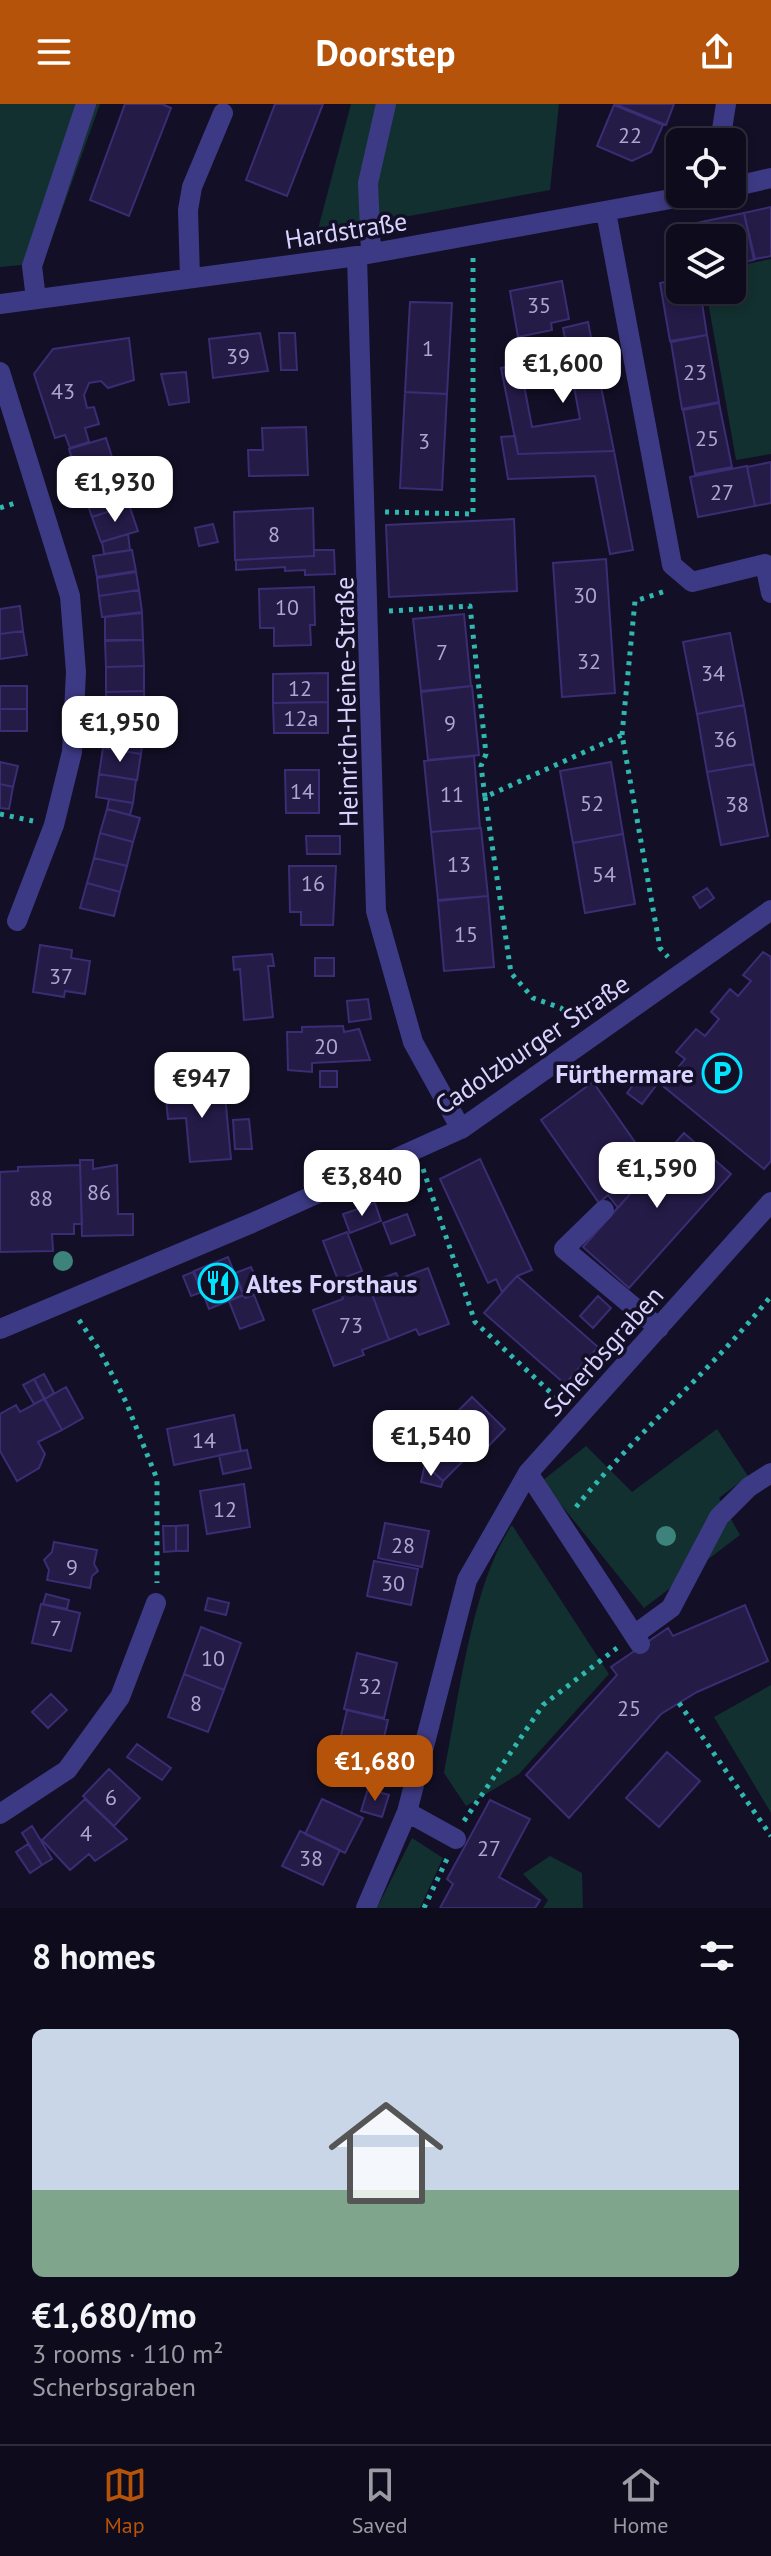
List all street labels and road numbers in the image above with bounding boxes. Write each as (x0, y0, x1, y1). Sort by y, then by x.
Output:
street label: Hardstraße (283, 204, 409, 256)
street label: Heinrich-Heine-Straße (327, 577, 365, 827)
street label: Cadolzburger Straße (429, 967, 635, 1121)
street label: Scherbsgraben (536, 1279, 670, 1423)

